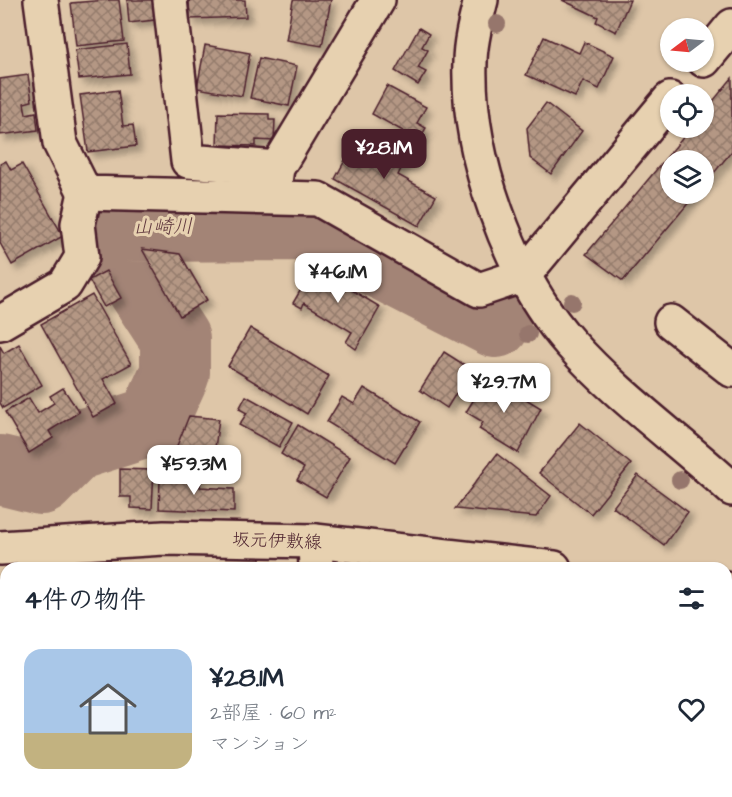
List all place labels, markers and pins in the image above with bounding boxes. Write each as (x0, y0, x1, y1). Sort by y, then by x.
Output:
pin: ¥28.1M (335, 129, 433, 180)
pin: ¥46.1M (289, 253, 387, 304)
pin: ¥29.7M (455, 363, 553, 414)
pin: ¥59.3M (145, 445, 243, 496)

